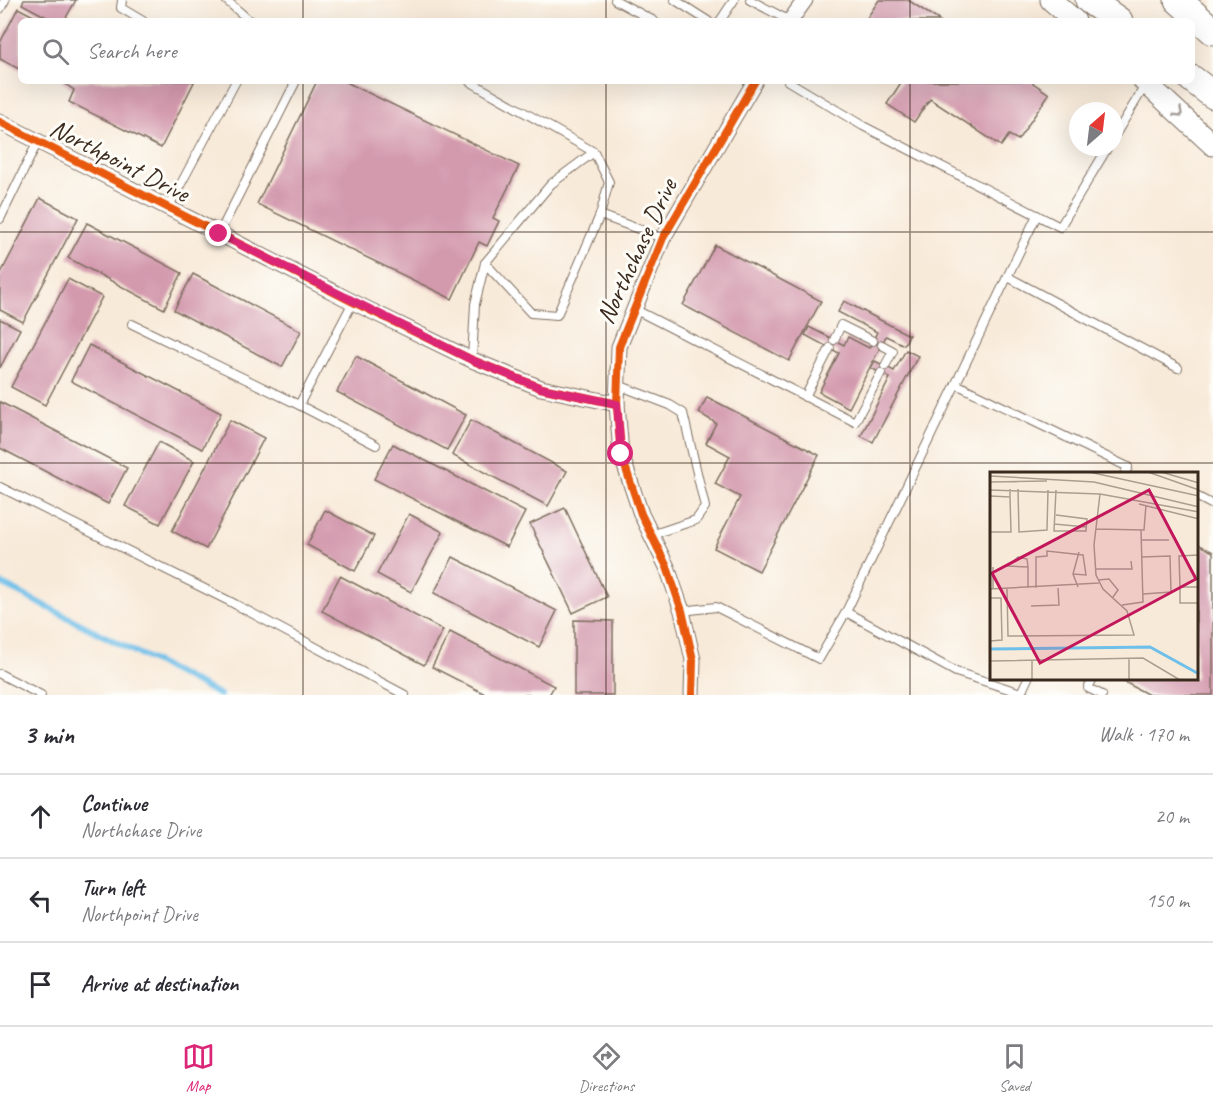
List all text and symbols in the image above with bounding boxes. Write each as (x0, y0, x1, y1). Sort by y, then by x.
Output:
search box (18, 18, 1195, 84)
icon: search (39, 35, 72, 68)
text: Search here (87, 37, 177, 65)
north arrow (1069, 102, 1123, 156)
one-way arrow (1171, 105, 1182, 116)
street label: Northpoint Drive (45, 111, 196, 210)
street label: Northchase Drive (588, 172, 685, 329)
route end (205, 220, 231, 246)
route start (607, 440, 633, 466)
inset map (990, 472, 1198, 680)
text: 3 min (24, 718, 74, 751)
text: Walk · 170 m (1099, 722, 1189, 747)
text: Continue (81, 790, 147, 818)
icon: ahead (24, 800, 57, 833)
text: 20 m (1155, 804, 1189, 829)
text: Northchase Drive (81, 818, 201, 843)
text: Turn left (81, 874, 145, 902)
icon: left (24, 884, 57, 917)
text: 150 m (1146, 888, 1189, 913)
text: Northpoint Drive (81, 902, 198, 927)
icon: arrive (24, 968, 57, 1001)
text: Arrive at destination (81, 970, 238, 998)
tab: Map (182, 1040, 215, 1096)
tab: Directions (579, 1040, 634, 1096)
tab: Saved (998, 1040, 1031, 1096)

